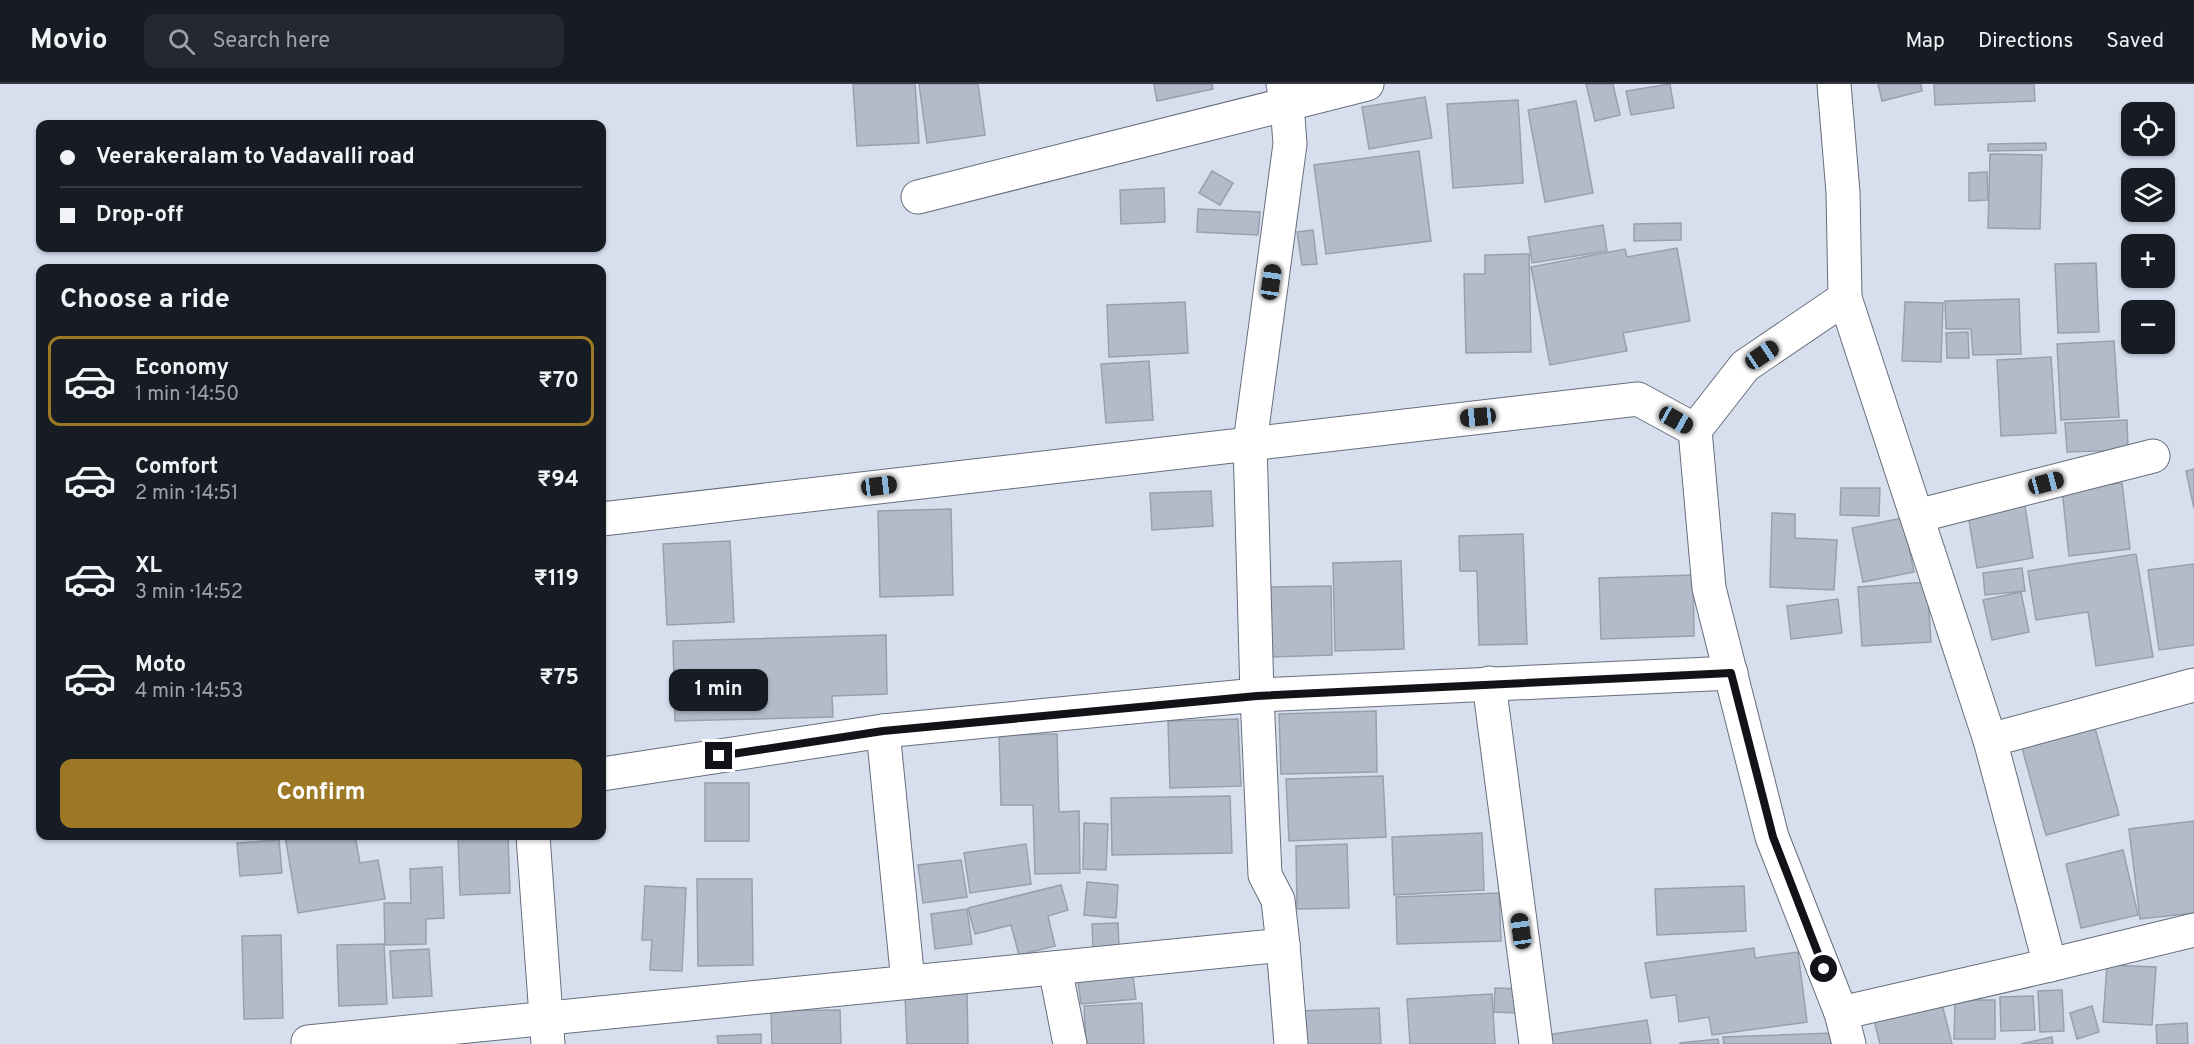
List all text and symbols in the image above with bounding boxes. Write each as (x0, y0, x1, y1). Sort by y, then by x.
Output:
search box (144, 14, 564, 68)
text: Movio (30, 23, 108, 59)
icon: search (165, 25, 198, 58)
text: Search here (213, 28, 330, 55)
text: Map (1905, 28, 1945, 55)
text: Directions (1978, 28, 2073, 55)
text: Saved (2106, 28, 2164, 55)
map controls (2121, 102, 2175, 354)
button: locate (2121, 102, 2175, 156)
text: Veerakeralam to Vadavalli road (96, 144, 415, 171)
button: layers (2121, 168, 2175, 222)
text: Drop-off (96, 202, 183, 229)
button: + (2121, 234, 2175, 288)
car (1260, 263, 1282, 301)
text: Choose a ride (60, 283, 230, 317)
button: − (2121, 300, 2175, 354)
car (1742, 337, 1782, 373)
icon: car (63, 354, 117, 408)
text: Economy (135, 355, 229, 382)
text: ₹70 (538, 368, 579, 395)
text: 1 min · 14:50 (135, 382, 239, 408)
car (1656, 403, 1696, 437)
car (1459, 406, 1497, 428)
icon: car (63, 453, 117, 507)
text: Comfort (135, 454, 218, 481)
text: ₹94 (537, 467, 579, 494)
car (2026, 470, 2066, 496)
car (860, 475, 898, 497)
text: 2 min · 14:51 (135, 481, 238, 507)
icon: car (63, 552, 117, 606)
text: XL (135, 553, 162, 580)
text: ₹119 (533, 566, 579, 593)
text: 3 min · 14:52 (135, 580, 243, 606)
icon: car (63, 651, 117, 705)
text: Moto (135, 652, 186, 679)
text: ₹75 (539, 665, 579, 692)
callout: 1 min (670, 669, 768, 711)
text: 1 min (694, 677, 743, 703)
text: 4 min · 14:53 (135, 679, 243, 705)
route end (705, 742, 732, 769)
button: Confirm (60, 759, 582, 828)
car (1510, 912, 1532, 950)
route start (1810, 955, 1837, 982)

